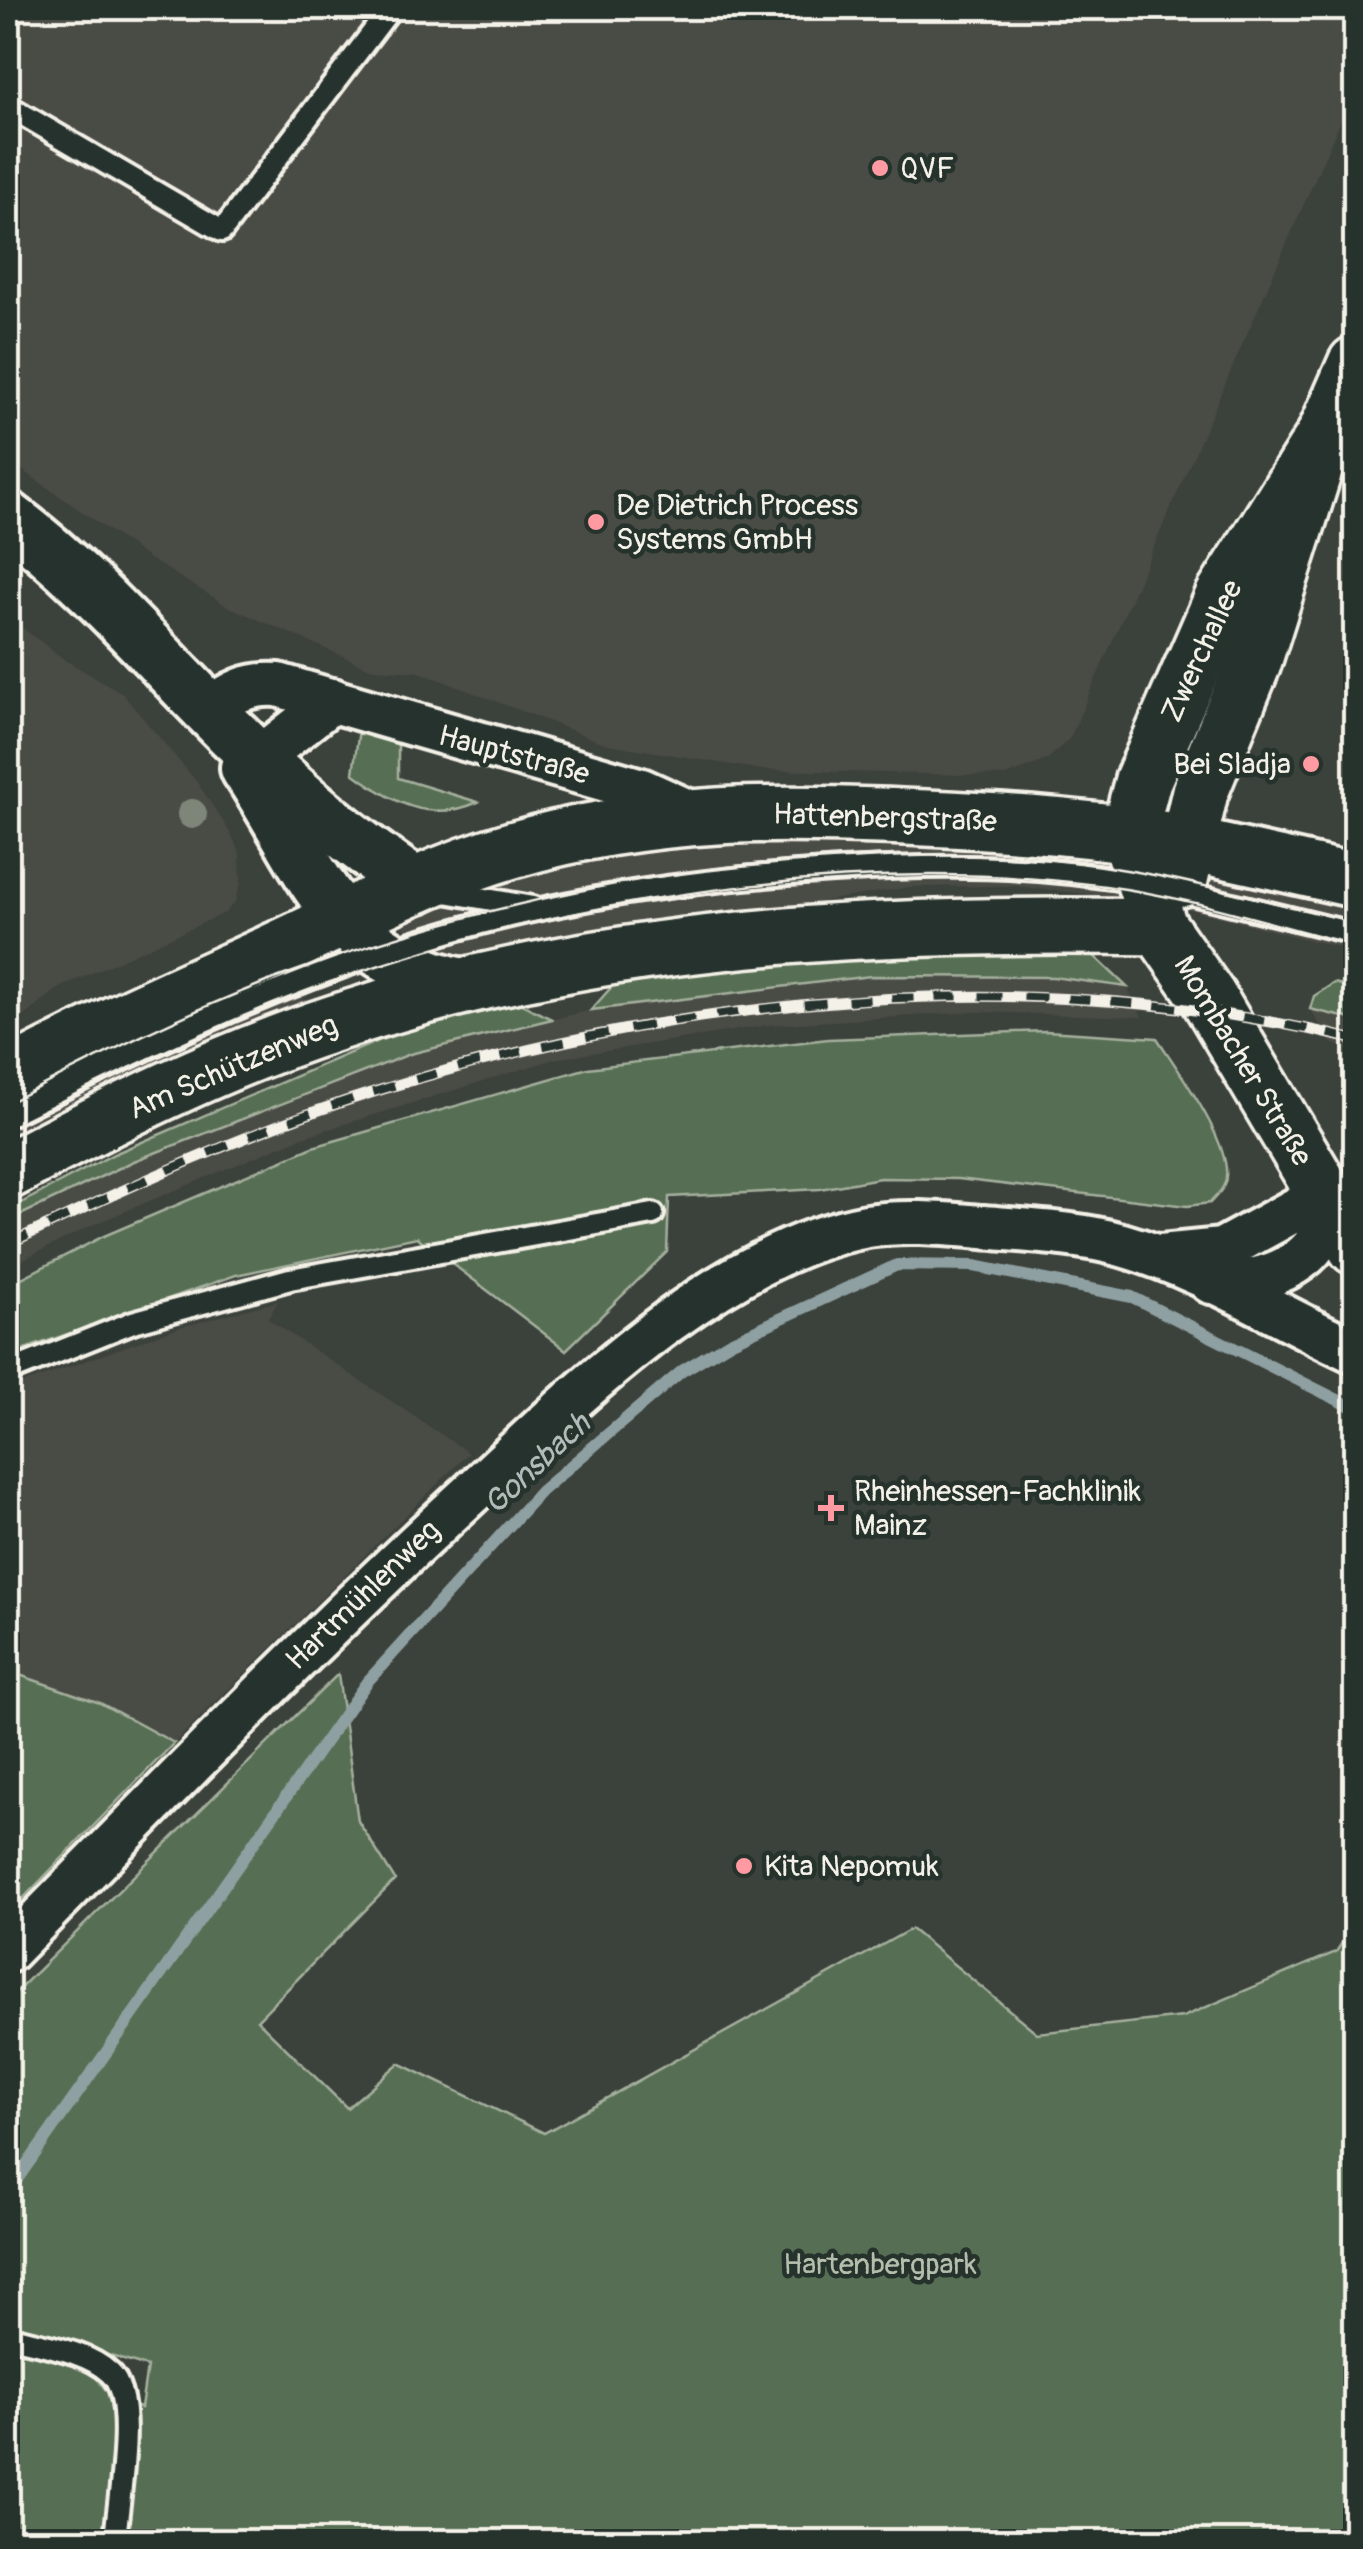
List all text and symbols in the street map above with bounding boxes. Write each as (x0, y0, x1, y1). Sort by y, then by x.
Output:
place label: QVF (900, 150, 954, 187)
marker: QVF (869, 157, 891, 179)
place label: De Dietrich Process Systems GmbH (616, 487, 858, 558)
marker: De Dietrich Process Systems GmbH (585, 511, 607, 533)
street label: Zwerchallee (1153, 574, 1251, 728)
street label: Hauptstraße (434, 717, 594, 793)
place label: Bei Sladja (1173, 746, 1291, 783)
marker: Bei Sladja (1300, 753, 1322, 775)
street label: Hattenbergstraße (772, 796, 998, 840)
street label: Mombacher Straße (1166, 949, 1320, 1173)
street label: Am Schützenweg (123, 1006, 343, 1128)
water label: Gonsbach (475, 1403, 600, 1524)
place label: Rheinhessen-Fachklinik Mainz (854, 1473, 1141, 1544)
marker: Rheinhessen-Fachklinik Mainz (818, 1495, 844, 1521)
street label: Hartmühlenweg (278, 1512, 448, 1678)
place label: Kita Nepomuk (764, 1848, 939, 1885)
marker: Kita Nepomuk (733, 1855, 755, 1877)
park label: Hartenbergpark (783, 2246, 977, 2283)

